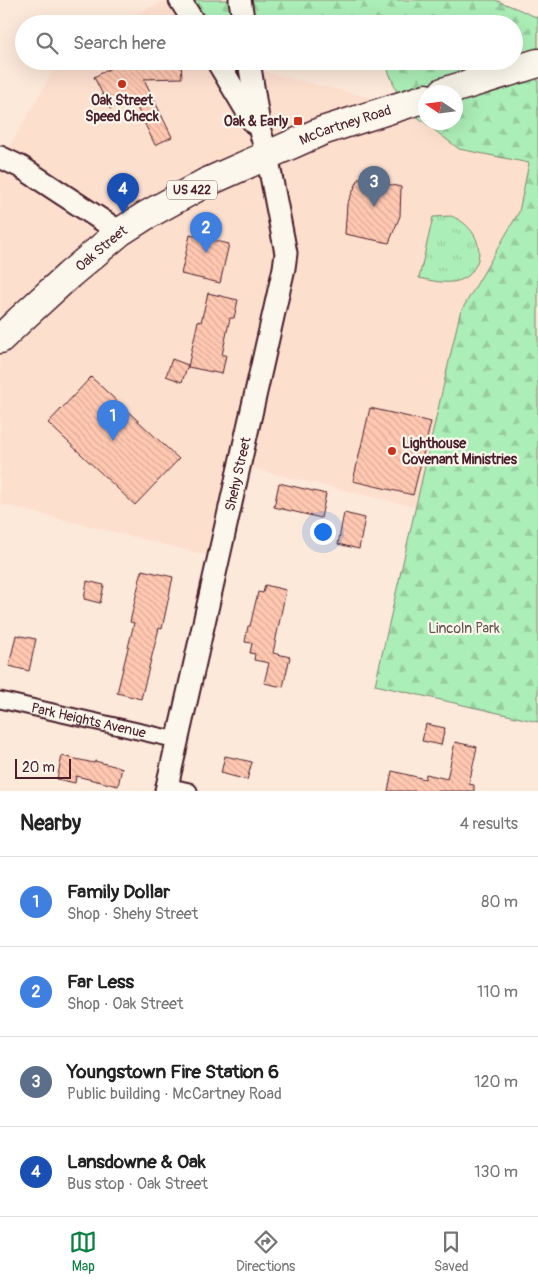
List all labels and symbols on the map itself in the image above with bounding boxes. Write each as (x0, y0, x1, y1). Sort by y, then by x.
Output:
marker: Oak Street Speed Check (116, 78, 128, 90)
north arrow (418, 85, 463, 130)
place label: Oak Street Speed Check (85, 92, 159, 125)
street label: McCartney Road (297, 101, 393, 149)
place label: Oak & Early (224, 113, 288, 130)
marker: Oak & Early (292, 115, 304, 127)
pin: 3 (358, 166, 390, 207)
pin: 4 (107, 173, 139, 214)
road number: US 422 (167, 180, 217, 200)
pin: 2 (190, 212, 222, 253)
street label: Oak Street (72, 221, 130, 275)
pin: 1 (97, 400, 129, 441)
street label: Shehy Street (221, 435, 254, 513)
place label: Lighthouse Covenant Ministries (402, 435, 518, 468)
marker: Lighthouse Covenant Ministries (386, 445, 398, 457)
your location (310, 519, 336, 545)
park label: Lincoln Park (428, 620, 500, 637)
street label: Park Heights Avenue (30, 699, 148, 741)
scale bar (15, 756, 71, 779)

